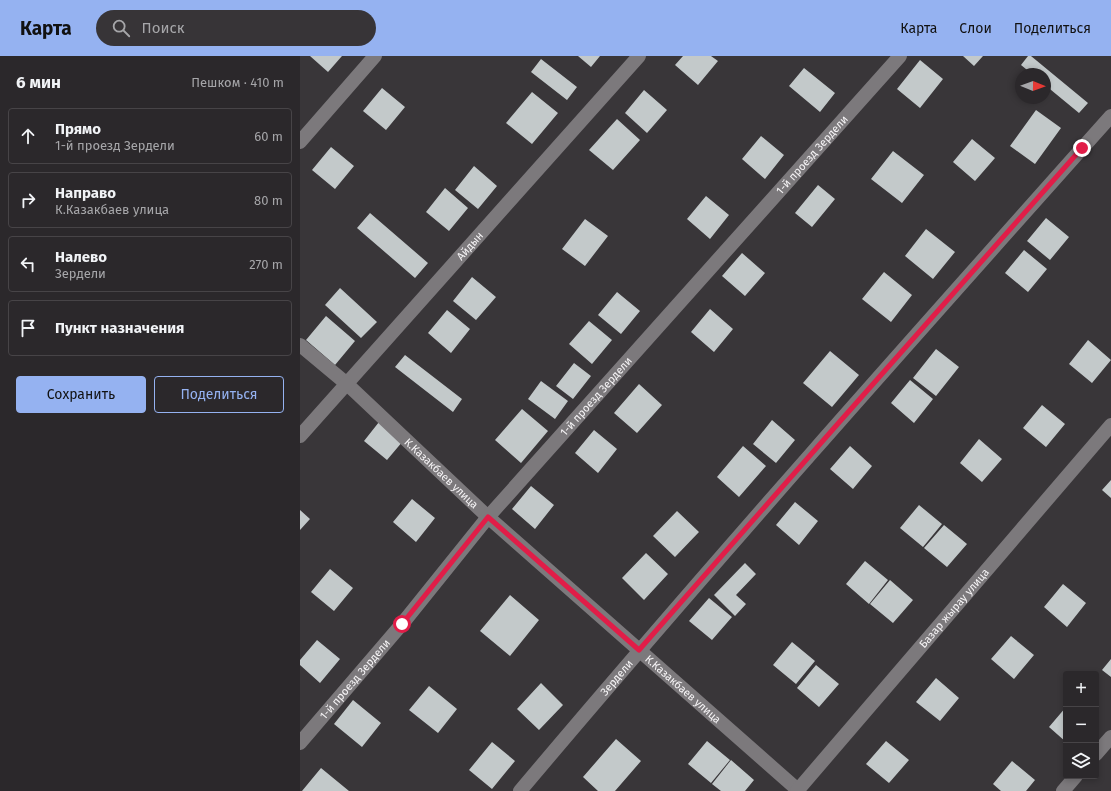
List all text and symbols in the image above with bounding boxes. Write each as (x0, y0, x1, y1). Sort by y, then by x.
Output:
search box (96, 10, 376, 46)
text: Карта (20, 17, 72, 40)
icon: search (110, 17, 132, 39)
text: Поиск (142, 19, 184, 37)
text: Карта (900, 20, 937, 37)
text: Слои (959, 20, 992, 37)
text: Поделиться (1014, 20, 1091, 37)
north arrow (1015, 68, 1051, 104)
text: 6 мин (16, 72, 61, 93)
text: Пешком · 410 m (191, 75, 284, 90)
street label: 1-й проезд Зердели (774, 113, 851, 197)
text: Прямо (55, 120, 101, 138)
icon: ahead (17, 125, 39, 147)
text: 60 m (254, 129, 283, 144)
text: 1-й проезд Зердели (55, 138, 175, 153)
route end (1073, 139, 1091, 157)
text: Направо (55, 184, 116, 202)
icon: right (17, 189, 39, 211)
text: 80 m (254, 193, 283, 208)
text: К.Казакбаев улица (55, 202, 169, 217)
street label: Айдын (454, 229, 486, 263)
text: Налево (55, 248, 107, 266)
icon: left (17, 253, 39, 275)
text: 270 m (249, 257, 283, 272)
text: Зердели (55, 266, 106, 281)
icon: arrive (17, 317, 39, 339)
text: Пункт назначения (55, 319, 184, 337)
street label: 1-й проезд Зердели (558, 354, 635, 439)
button: Сохранить (16, 376, 146, 413)
button: Поделиться (154, 376, 284, 413)
street label: К.Казакбаев улица (402, 436, 481, 511)
street label: Базар жырау улица (917, 566, 992, 651)
route start (393, 615, 411, 633)
street label: 1-й проезд Зердели (317, 637, 393, 722)
street label: К.Казакбаев улица (642, 653, 723, 726)
street label: Зердели (598, 657, 636, 698)
map controls (1063, 671, 1099, 779)
button: + (1063, 671, 1099, 707)
button: − (1063, 707, 1099, 743)
button: layers (1063, 743, 1099, 779)

